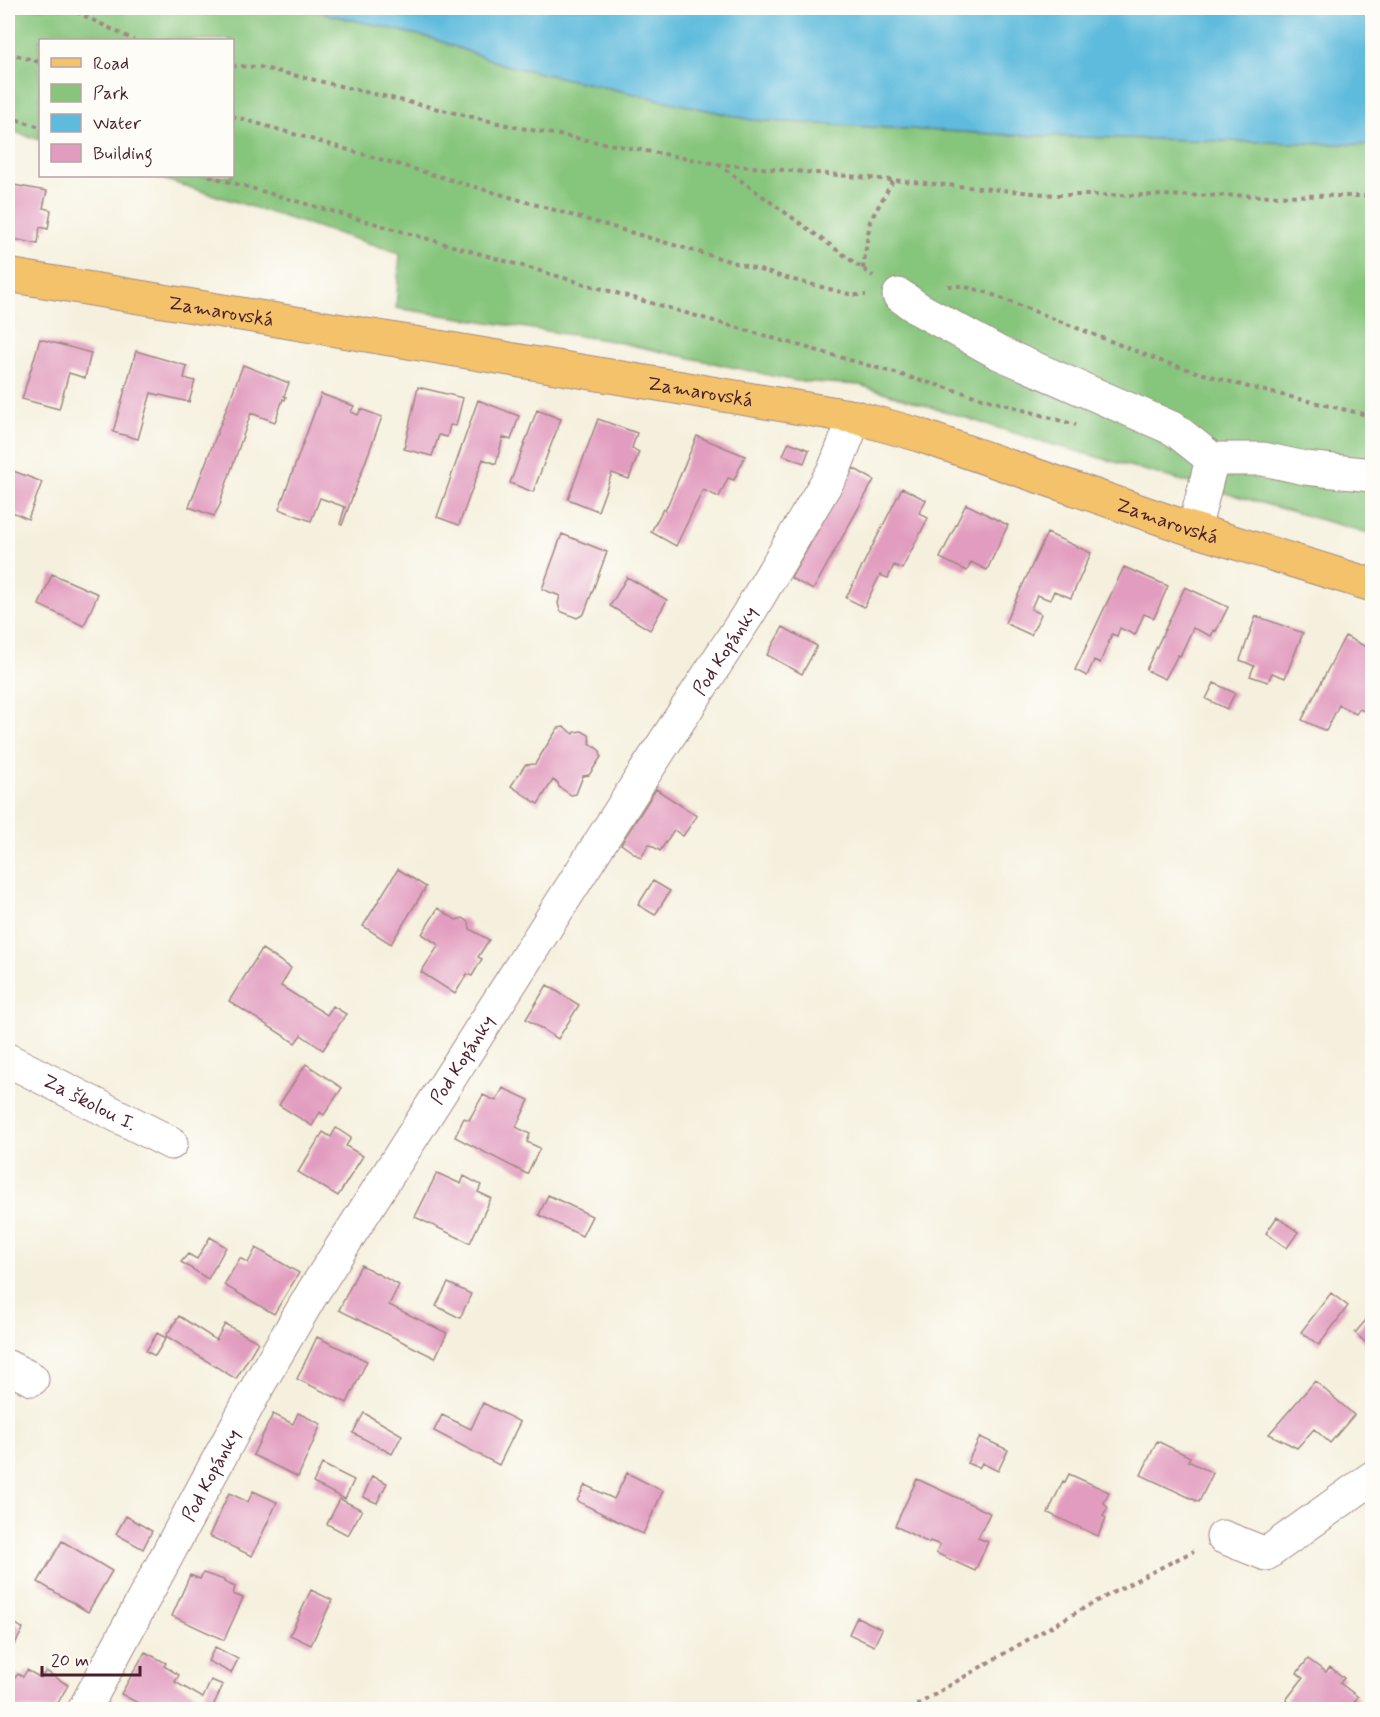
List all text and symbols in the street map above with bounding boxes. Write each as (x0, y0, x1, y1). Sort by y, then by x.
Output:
legend (39, 39, 234, 177)
text: Road (93, 52, 129, 76)
text: Park (93, 82, 129, 106)
text: Water (93, 112, 142, 136)
text: Building (93, 142, 153, 168)
street label: Zamarovská (166, 290, 276, 334)
street label: Zamarovská (645, 370, 755, 415)
street label: Zamarovská (1112, 492, 1222, 552)
street label: Pod Kopánky (687, 601, 765, 701)
street label: Pod Kopánky (424, 1010, 502, 1110)
street label: Za školou I. (38, 1068, 141, 1138)
street label: Pod Kopánky (176, 1424, 248, 1527)
scale bar (42, 1639, 140, 1677)
text: 20 m (51, 1649, 89, 1673)

